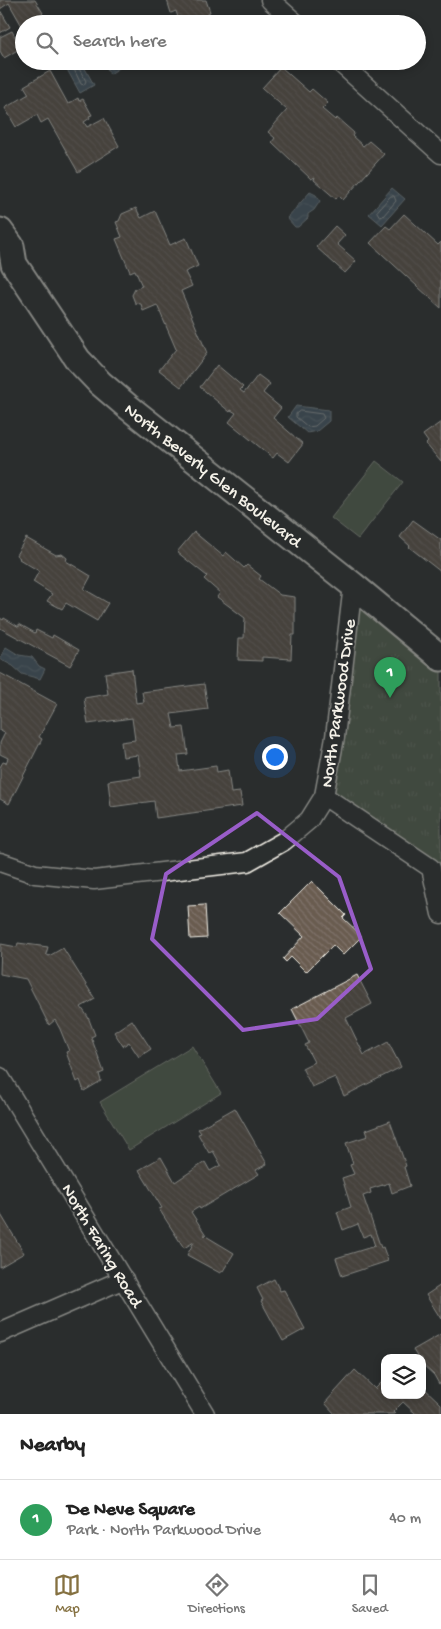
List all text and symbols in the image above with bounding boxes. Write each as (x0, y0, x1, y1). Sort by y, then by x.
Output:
search box (15, 15, 426, 70)
icon: search (33, 29, 61, 57)
text: Search here (73, 31, 167, 54)
street label: North Beverly Glen Boulevard (119, 400, 306, 554)
street label: North Parkwood Drive (317, 617, 362, 789)
pin: 1 (374, 657, 406, 698)
your location (262, 744, 288, 770)
street label: North Faring Road (56, 1181, 147, 1313)
map controls (381, 1354, 426, 1399)
button: layers (381, 1354, 426, 1399)
text: Nearby (20, 1434, 85, 1459)
text: De Neve Square (67, 1499, 195, 1522)
text: 1 (33, 1510, 39, 1529)
text: 40 m (389, 1510, 421, 1529)
text: Park · North Parkwood Drive (67, 1522, 261, 1541)
tab: Map (53, 1571, 81, 1618)
tab: Directions (188, 1571, 245, 1618)
tab: Saved (352, 1571, 388, 1618)

